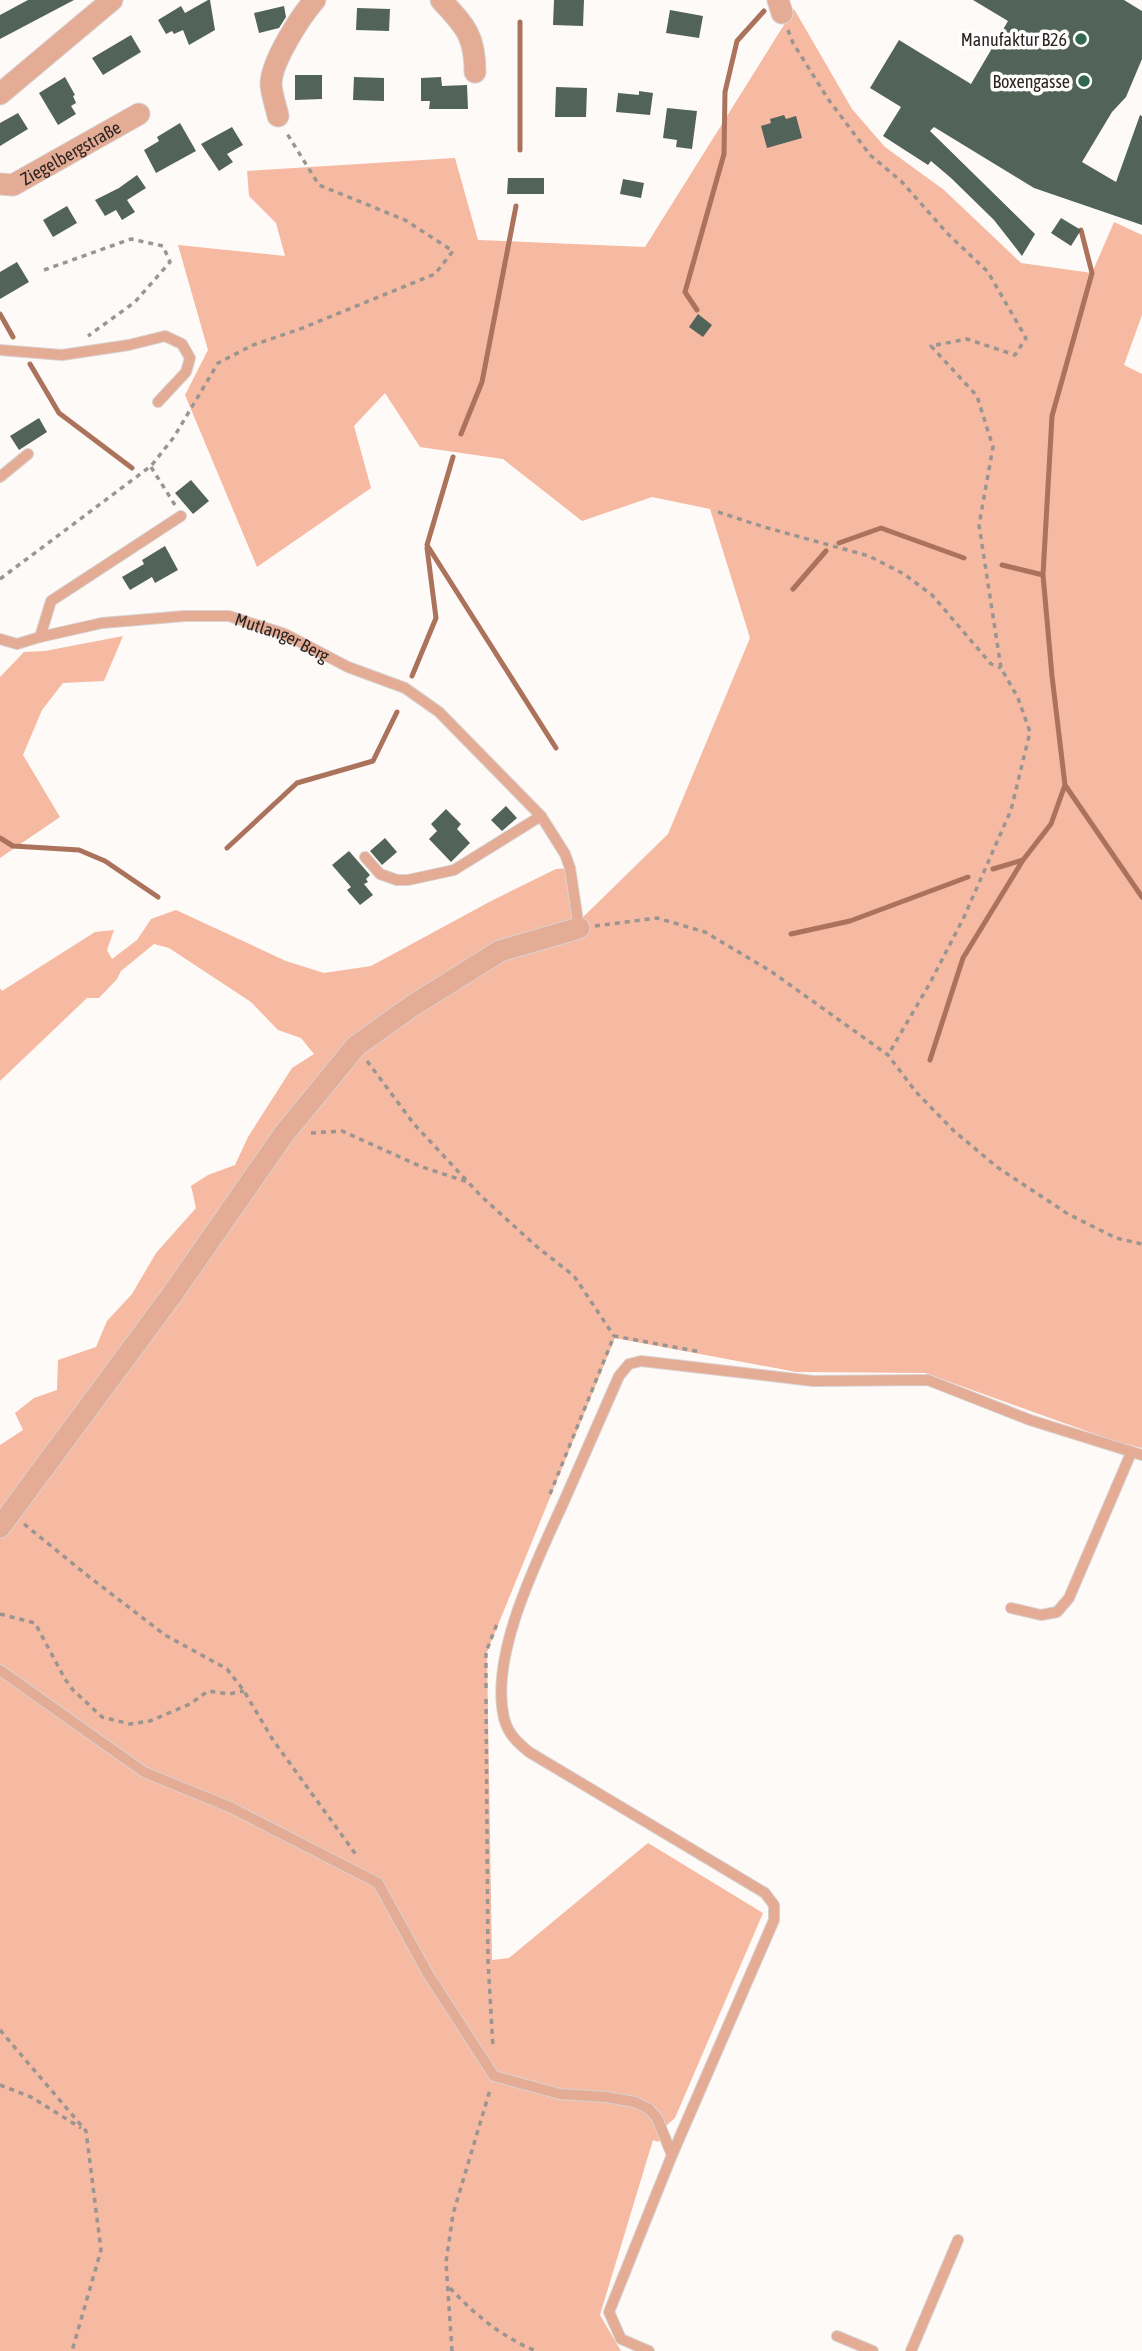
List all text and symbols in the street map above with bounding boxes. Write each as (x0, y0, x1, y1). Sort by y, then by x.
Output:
place label: Manufaktur B26 (961, 29, 1067, 50)
marker: Manufaktur B26 (1073, 31, 1089, 47)
place label: Boxengasse (993, 71, 1070, 92)
marker: Boxengasse (1076, 73, 1092, 89)
street label: Ziegelbergstraße (17, 116, 124, 189)
street label: Mutlanger Berg (232, 608, 333, 666)

